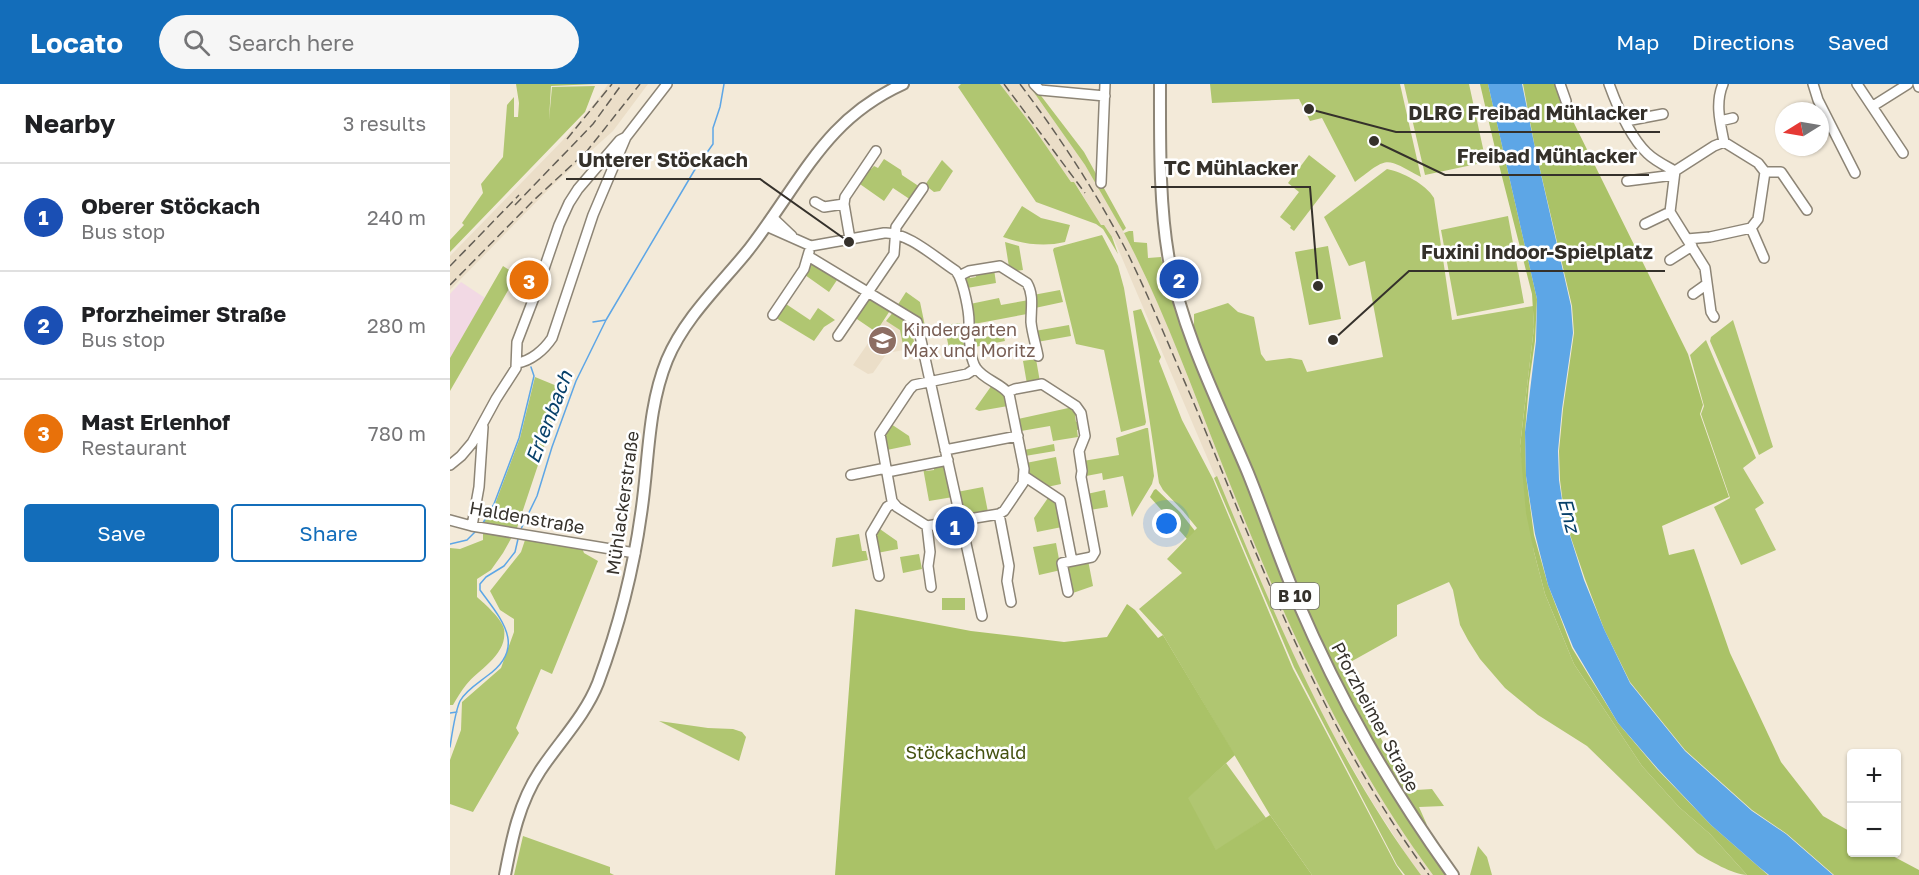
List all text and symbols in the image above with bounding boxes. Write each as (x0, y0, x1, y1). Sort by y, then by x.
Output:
search box (159, 15, 579, 69)
text: Locato (30, 26, 123, 59)
icon: search (180, 26, 213, 59)
text: Search here (228, 29, 354, 56)
text: Map (1616, 29, 1659, 55)
text: Directions (1692, 29, 1795, 55)
text: Saved (1828, 29, 1889, 55)
callout: DLRG Freibad Mühlacker (1396, 94, 1660, 132)
text: DLRG Freibad Mühlacker (1408, 100, 1648, 124)
north arrow (1775, 102, 1829, 156)
text: Nearby (24, 108, 115, 139)
text: 3 results (343, 111, 426, 135)
callout: Freibad Mühlacker (1445, 137, 1649, 175)
callout: Unterer Stöckach (566, 141, 760, 179)
text: Freibad Mühlacker (1457, 143, 1637, 167)
text: Unterer Stöckach (578, 147, 748, 171)
callout: TC Mühlacker (1151, 149, 1310, 187)
text: TC Mühlacker (1164, 155, 1298, 179)
text: Oberer Stöckach (81, 192, 260, 219)
text: 1 (38, 205, 49, 229)
text: 240 m (367, 205, 426, 229)
text: Bus stop (81, 219, 165, 243)
callout: Fuxini Indoor-Spielplatz (1409, 233, 1665, 271)
text: Fuxini Indoor-Spielplatz (1421, 239, 1653, 263)
pin: 2 (1160, 256, 1198, 302)
pin: 3 (510, 258, 548, 302)
text: Pforzheimer Straße (81, 300, 286, 327)
text: 2 (37, 313, 50, 337)
text: 280 m (367, 313, 426, 337)
place label: Kindergarten Max und Moritz (903, 318, 1035, 361)
school or university icon: Kindergarten Max und Moritz (866, 324, 898, 356)
text: Bus stop (81, 327, 165, 351)
water label: Erlenbach (519, 366, 577, 466)
text: Mast Erlenhof (81, 408, 230, 435)
text: 3 (37, 421, 50, 445)
text: 780 m (368, 421, 426, 445)
street label: Mühlackerstraße (601, 429, 643, 576)
text: Restaurant (81, 435, 187, 459)
water label: Enz (1554, 495, 1587, 536)
street label: Haldenstraße (468, 496, 587, 538)
button: Save (24, 504, 219, 562)
button: Share (231, 504, 426, 562)
pin: 1 (936, 504, 974, 548)
your location (1152, 509, 1181, 538)
road number: B 10 (1271, 583, 1319, 609)
street label: Pforzheimer Straße (1327, 638, 1425, 795)
park label: Stöckachwald (906, 741, 1026, 763)
map controls (1847, 749, 1901, 857)
button: + (1847, 749, 1901, 803)
button: − (1847, 803, 1901, 857)

